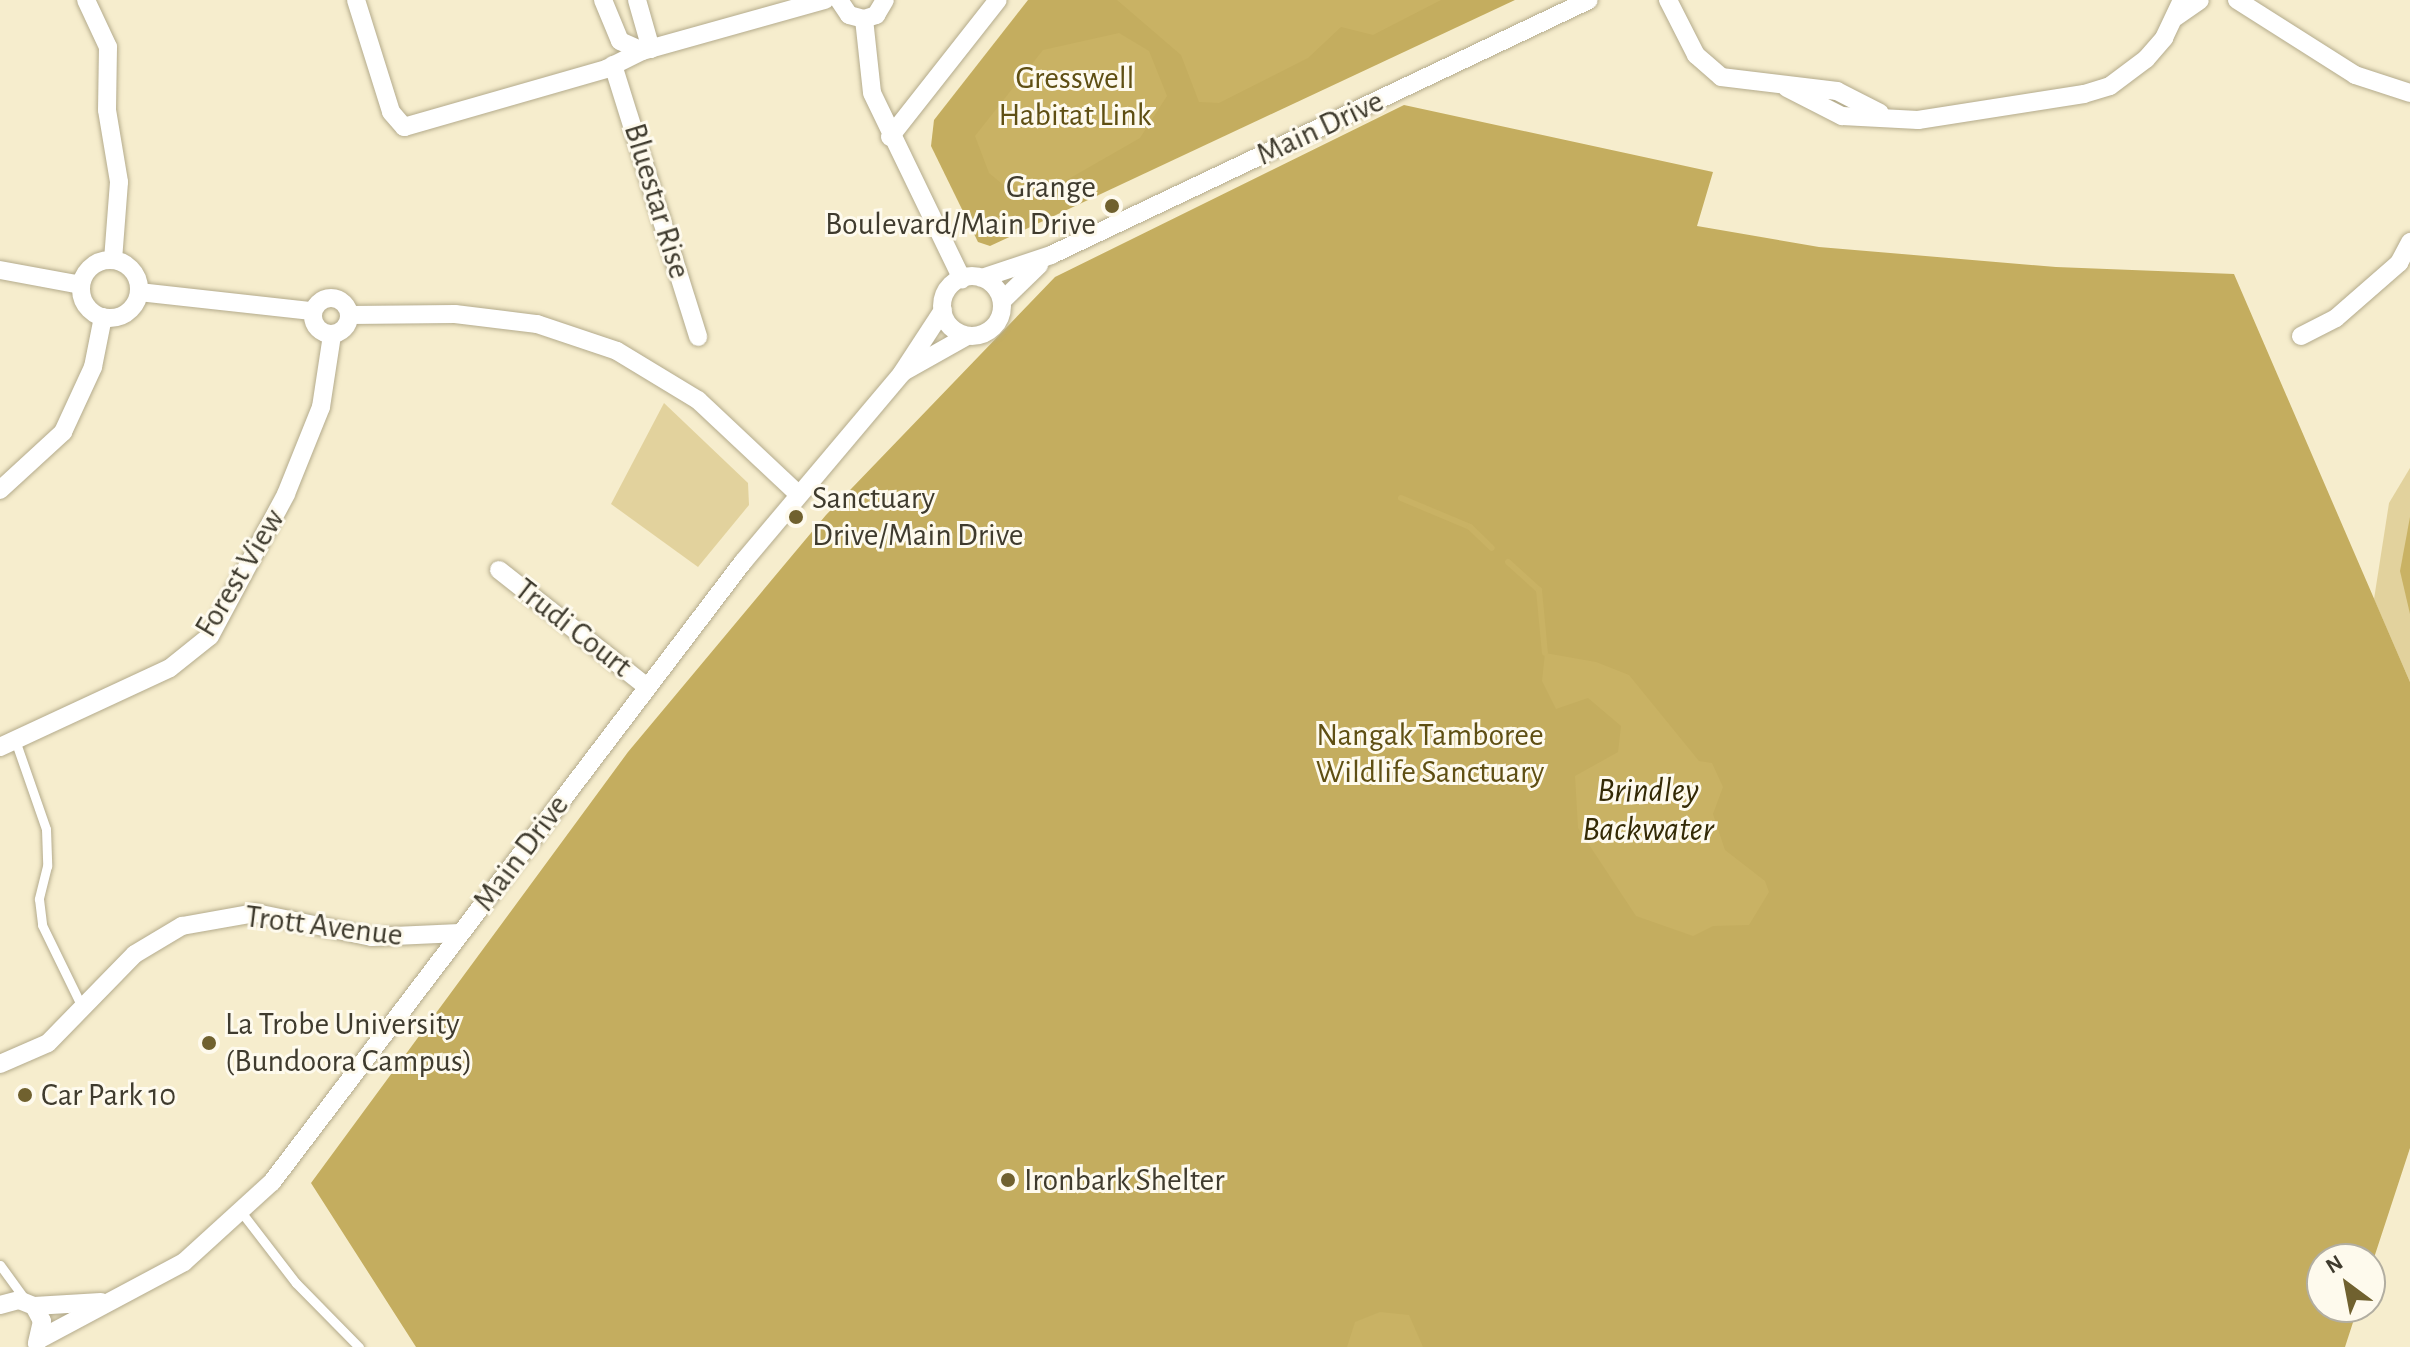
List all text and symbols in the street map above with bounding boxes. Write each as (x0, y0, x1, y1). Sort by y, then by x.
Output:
park label: Gresswell Habitat Link (999, 60, 1151, 135)
street label: Main Drive (1250, 82, 1390, 174)
street label: Bluestar Rise (615, 119, 699, 283)
place label: Grange Boulevard/Main Drive (825, 169, 1096, 244)
marker: Grange Boulevard/Main Drive (1103, 197, 1121, 215)
place label: Sanctuary Drive/Main Drive (812, 480, 1024, 555)
street label: Forest View (187, 502, 293, 644)
marker: Sanctuary Drive/Main Drive (787, 508, 805, 526)
street label: Trudi Court (507, 570, 639, 686)
park label: Nangak Tamboree Wildlife Sanctuary (1316, 717, 1544, 792)
water label: Brindley Backwater (1582, 771, 1714, 850)
street label: Main Drive (465, 787, 577, 919)
street label: Trott Avenue (243, 897, 405, 955)
place label: La Trobe University (Bundoora Campus) (225, 1006, 473, 1081)
marker: La Trobe University (Bundoora Campus) (200, 1034, 218, 1052)
place label: Car Park 10 (41, 1076, 176, 1114)
marker: Car Park 10 (16, 1086, 34, 1104)
place label: Ironbark Shelter (1024, 1161, 1225, 1199)
marker: Ironbark Shelter (999, 1171, 1017, 1189)
north arrow (2306, 1243, 2386, 1323)
text: N (2322, 1251, 2347, 1278)

